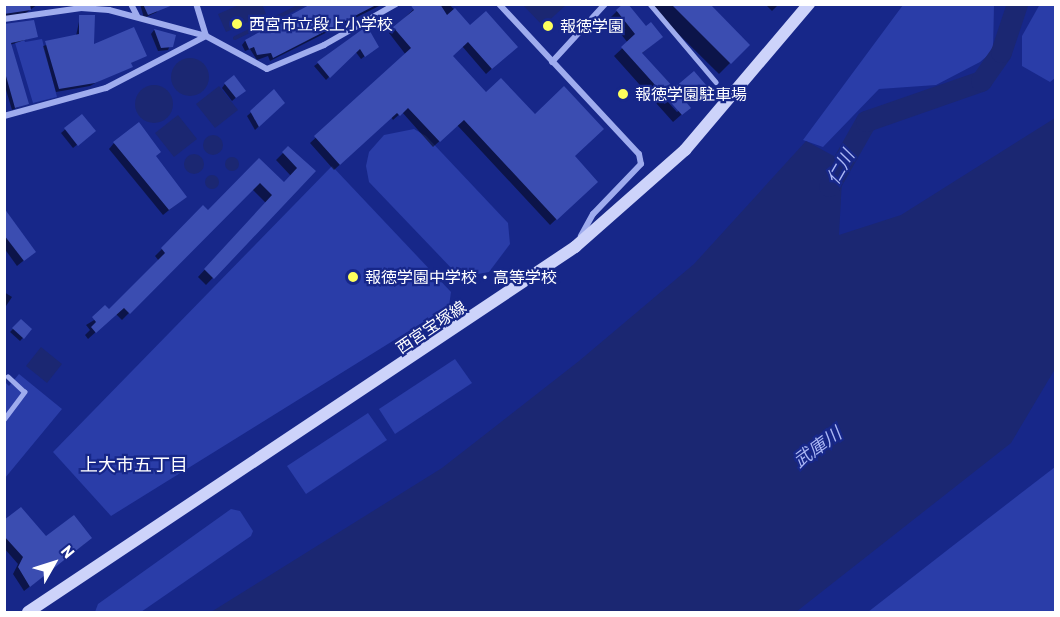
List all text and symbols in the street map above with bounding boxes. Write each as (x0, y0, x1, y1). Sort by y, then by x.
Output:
place label: 西宮市立段上小学校 (249, 14, 393, 34)
place label: 報徳学園 (560, 16, 624, 36)
marker: 西宮市立段上小学校 (230, 17, 244, 31)
marker: 報徳学園 (541, 19, 555, 33)
place label: 報徳学園駐車場 (635, 84, 747, 104)
marker: 報徳学園駐車場 (616, 87, 630, 101)
water label: 仁川 (822, 146, 858, 188)
place label: 報徳学園中学校・高等学校 (365, 267, 557, 287)
marker: 報徳学園中学校・高等学校 (346, 270, 360, 284)
street label: 西宮宝塚線 (392, 297, 470, 357)
water label: 武庫川 (789, 422, 845, 472)
district label: 上大市五丁目 (80, 453, 188, 475)
north arrow (24, 533, 84, 593)
text: N (58, 541, 79, 561)

